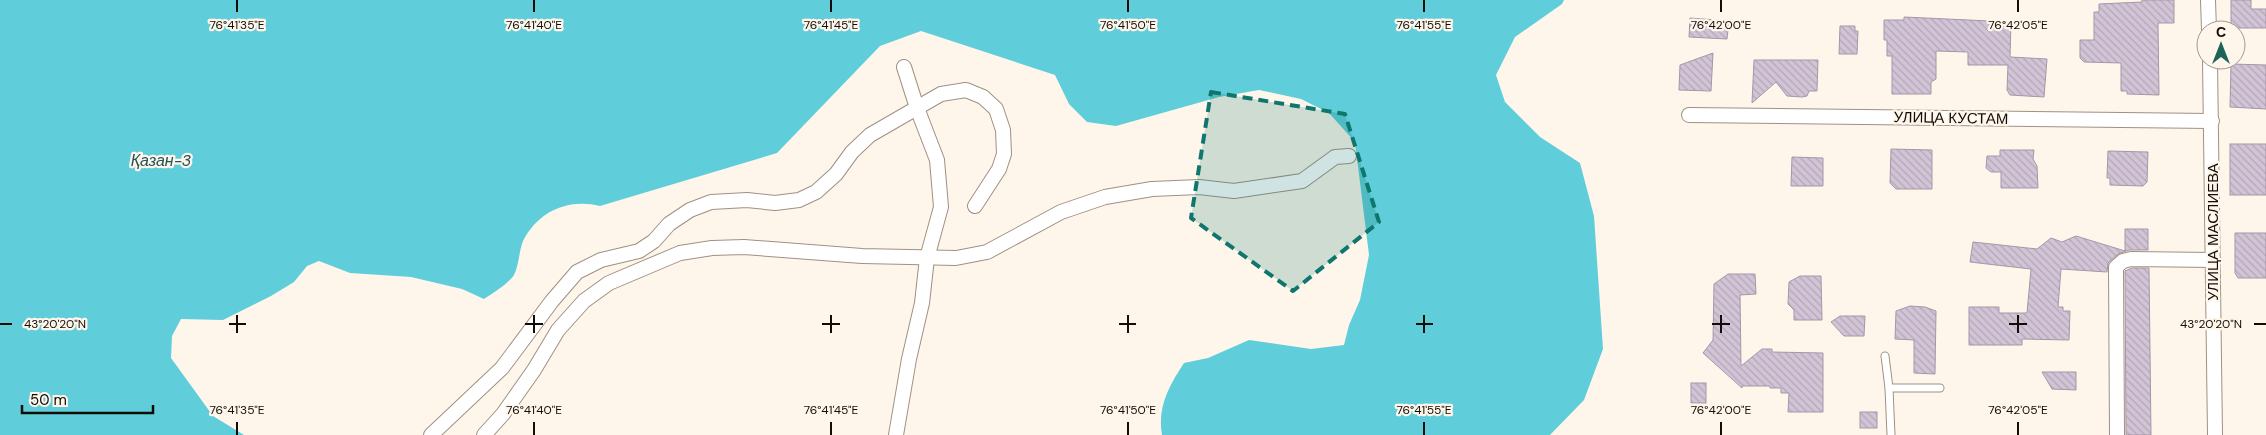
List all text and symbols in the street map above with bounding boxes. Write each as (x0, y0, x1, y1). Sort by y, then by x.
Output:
text: 76°41'35"E (209, 17, 265, 33)
text: 76°41'40"E (506, 17, 562, 33)
text: 76°41'45"E (804, 17, 859, 33)
text: 76°41'50"E (1100, 17, 1156, 33)
text: 76°41'55"E (1396, 17, 1452, 33)
text: 76°42'00"E (1691, 17, 1751, 33)
text: 76°42'05"E (1988, 17, 2048, 33)
north arrow (2196, 20, 2246, 70)
text: С (2216, 23, 2226, 41)
street label: УЛИЦА КУСТАМ (1893, 107, 2009, 129)
water label: Қазан-3 (131, 150, 191, 171)
street label: УЛИЦА МАСЛИЕВА (2203, 163, 2223, 301)
text: 43°20'20"N (24, 316, 86, 332)
text: 43°20'20"N (2180, 316, 2242, 332)
scale bar (22, 382, 154, 414)
text: 50 m (30, 390, 67, 410)
text: 76°41'35"E (209, 402, 265, 418)
text: 76°41'40"E (506, 402, 562, 418)
text: 76°41'45"E (804, 402, 859, 418)
text: 76°41'50"E (1100, 402, 1156, 418)
text: 76°41'55"E (1396, 402, 1452, 418)
text: 76°42'00"E (1691, 402, 1751, 418)
text: 76°42'05"E (1988, 402, 2048, 418)

